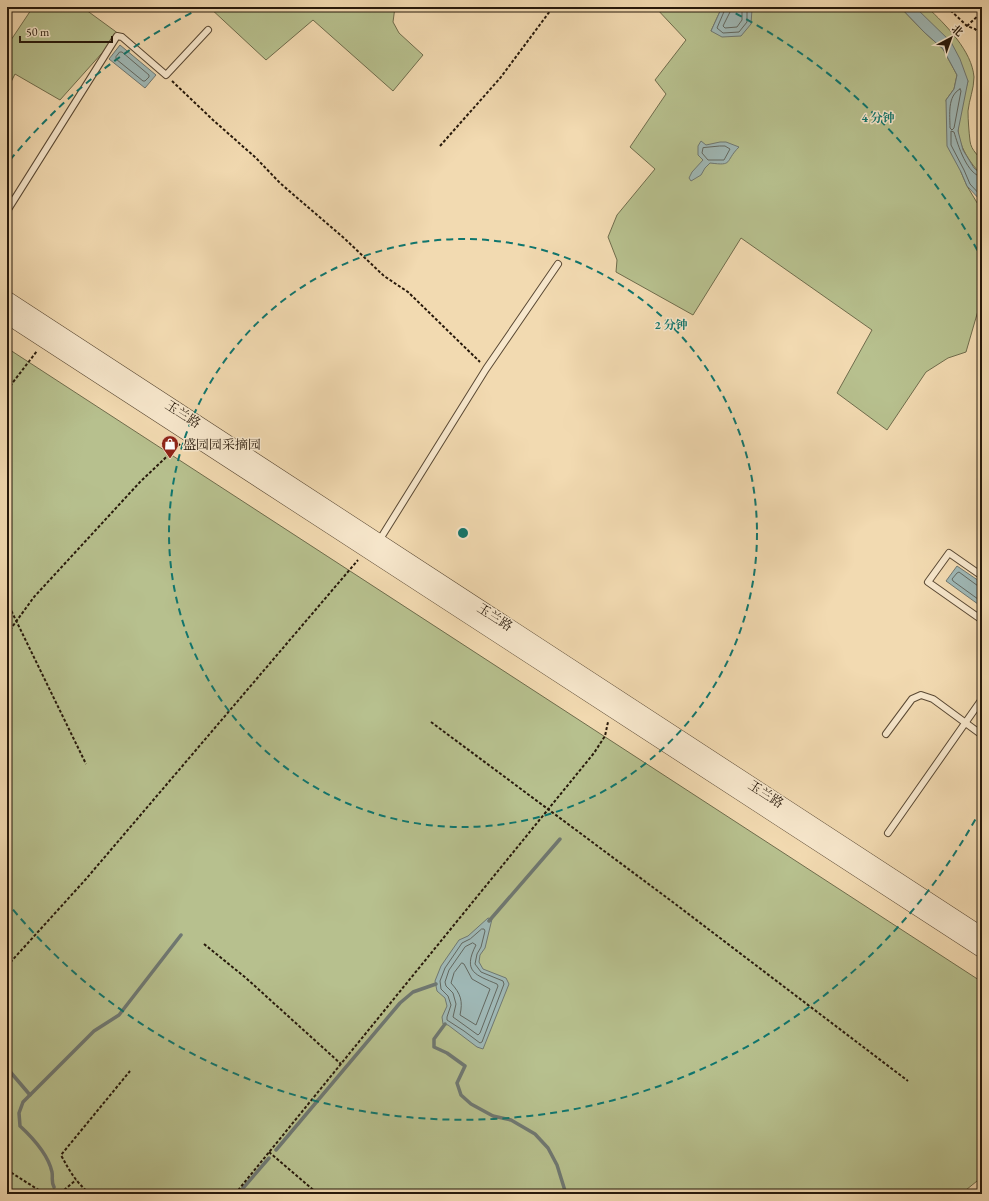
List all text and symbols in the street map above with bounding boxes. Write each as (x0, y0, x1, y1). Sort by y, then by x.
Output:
scale bar (20, 18, 112, 44)
north arrow (931, 18, 971, 58)
text: 北 (949, 22, 966, 39)
text: 50 m (26, 24, 50, 40)
text: 4 分钟 (861, 110, 895, 126)
text: 2 分钟 (654, 317, 688, 333)
street label: 玉兰路 (162, 396, 204, 432)
shop icon: 盛园园采摘园 (160, 434, 180, 459)
place label: 盛园园采摘园 (183, 436, 261, 453)
centre of rings (456, 526, 470, 540)
street label: 玉兰路 (474, 599, 516, 635)
street label: 玉兰路 (745, 776, 787, 812)

